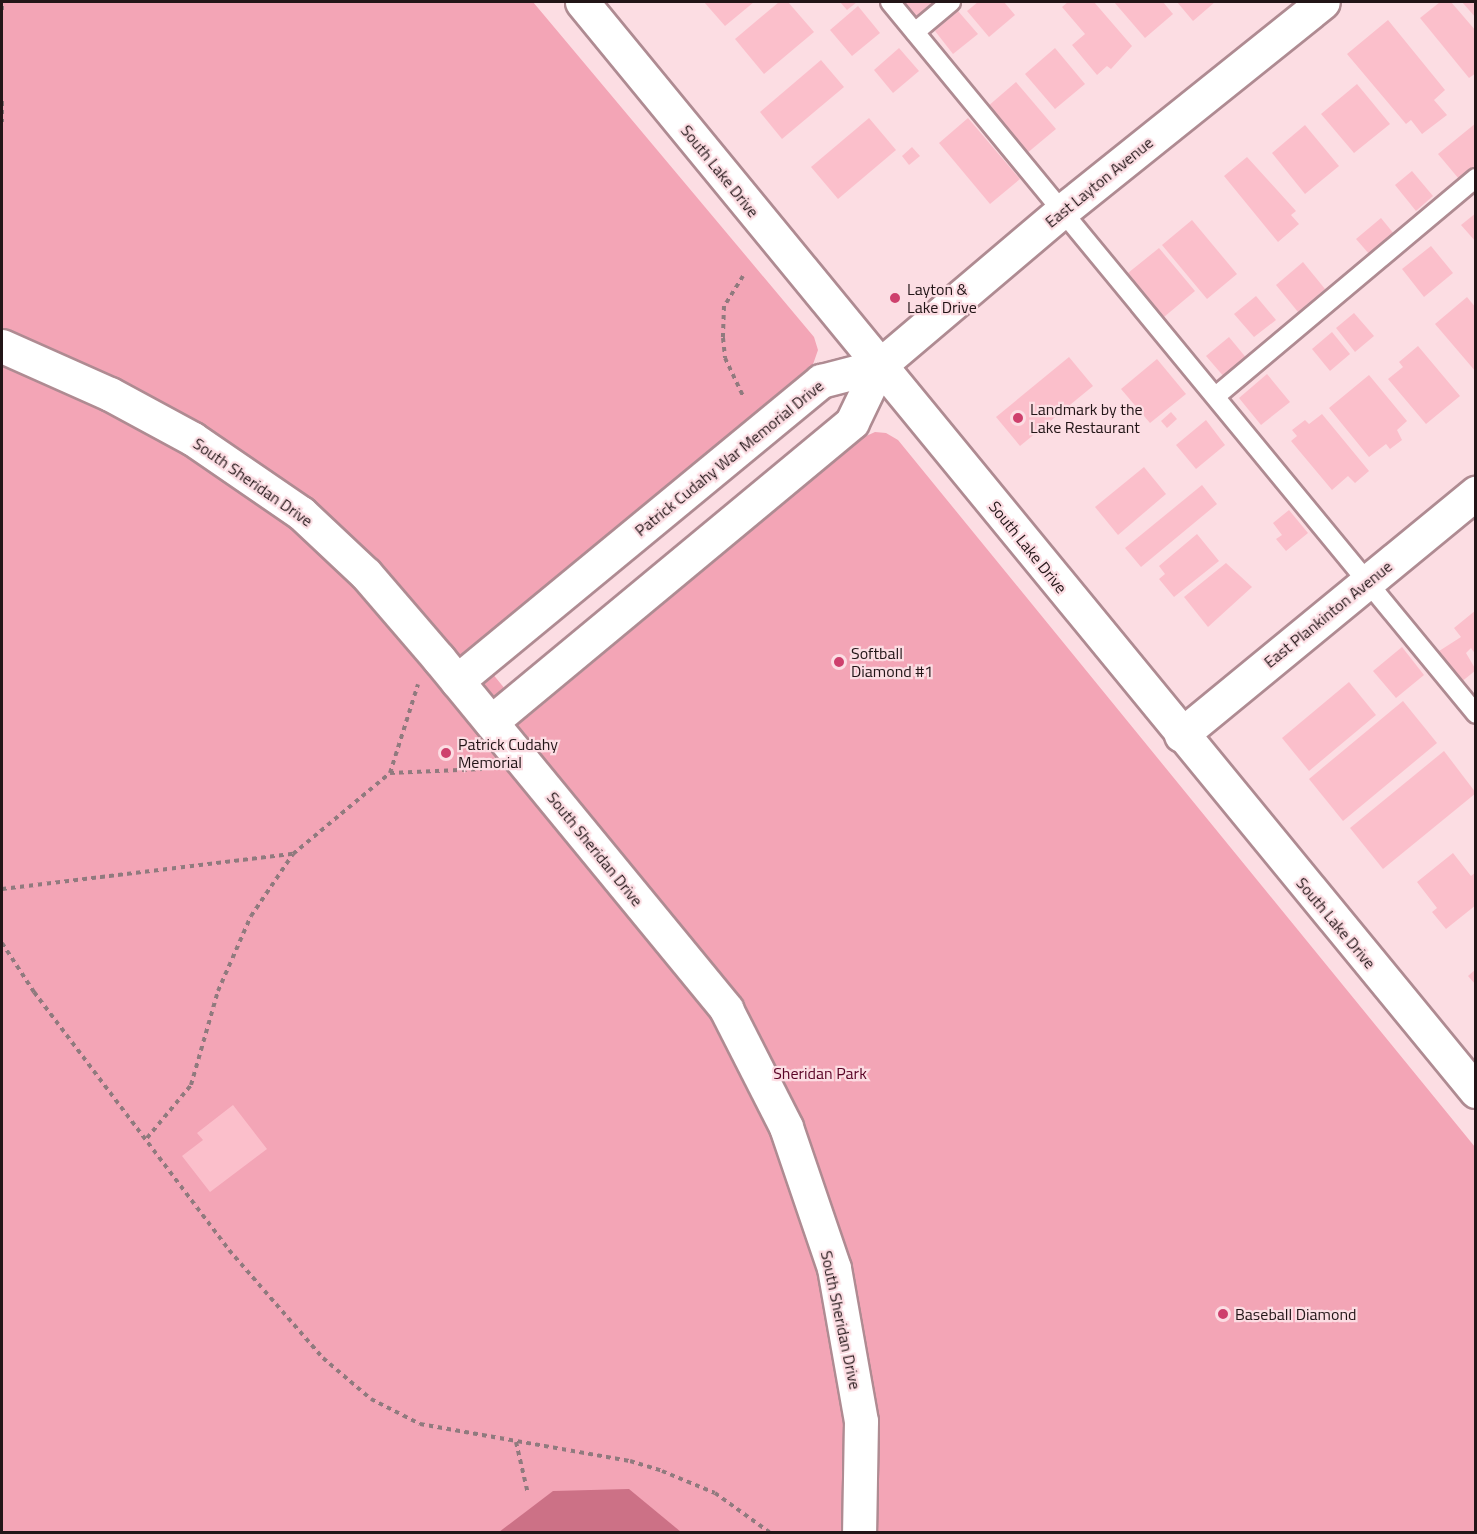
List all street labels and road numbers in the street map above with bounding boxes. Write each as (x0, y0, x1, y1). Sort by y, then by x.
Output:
street label: South Lake Drive (677, 121, 763, 221)
street label: East Layton Avenue (1041, 133, 1157, 231)
street label: Patrick Cudahy War Memorial Drive (631, 376, 827, 540)
street label: South Sheridan Drive (190, 434, 316, 530)
street label: South Lake Drive (985, 497, 1071, 597)
street label: East Plankinton Avenue (1260, 556, 1396, 672)
street label: South Sheridan Drive (543, 788, 647, 910)
street label: South Lake Drive (1292, 874, 1380, 972)
street label: South Sheridan Drive (817, 1249, 865, 1391)

